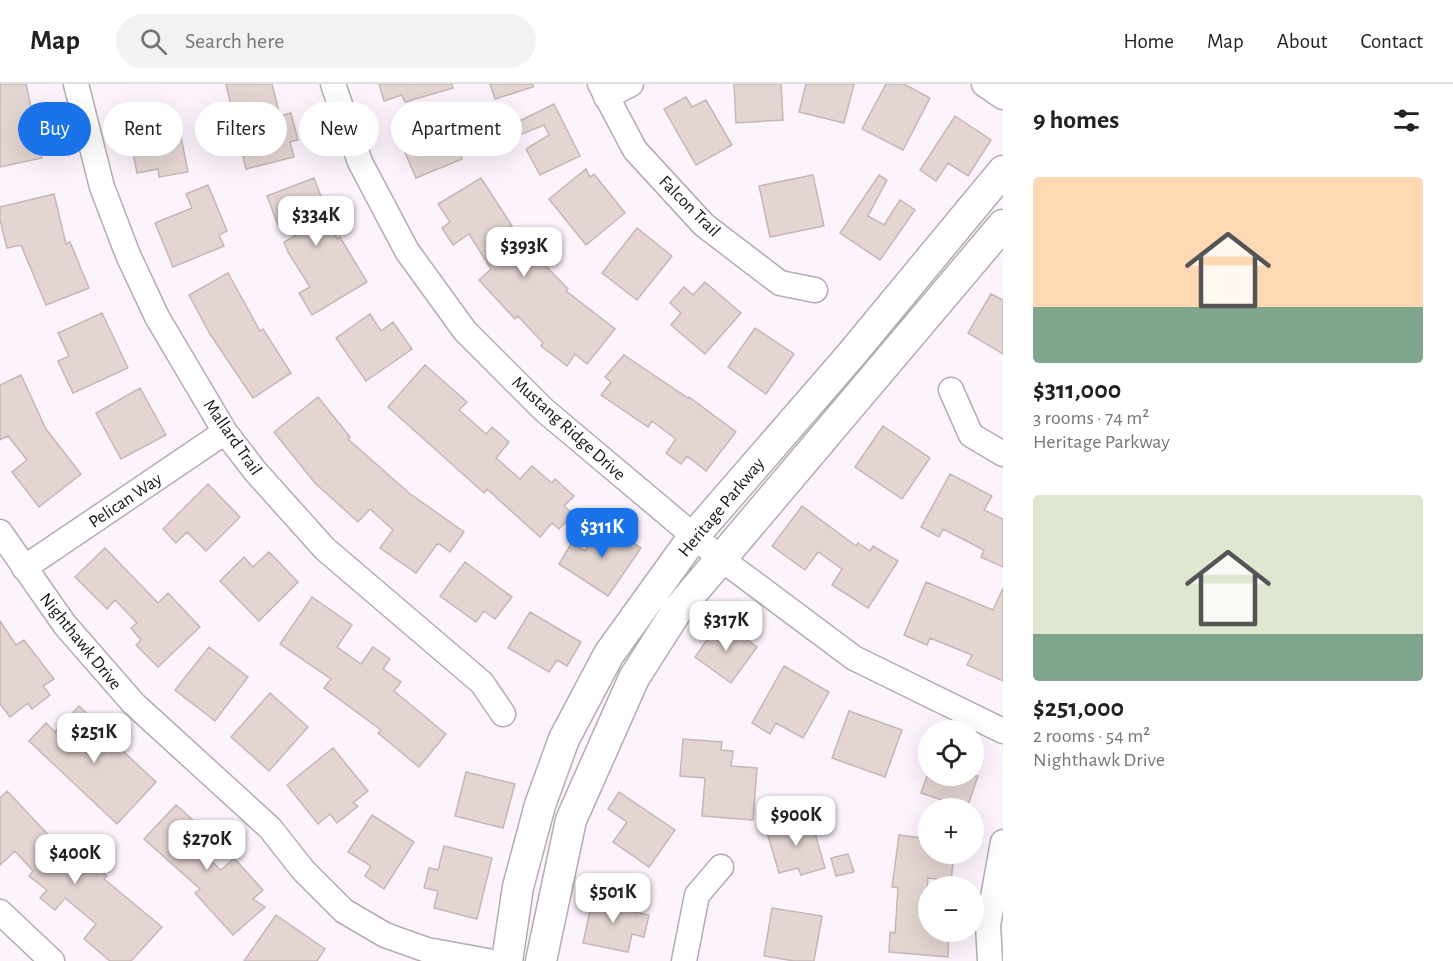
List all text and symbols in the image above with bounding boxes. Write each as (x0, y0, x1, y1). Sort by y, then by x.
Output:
search box (116, 14, 536, 68)
icon: search (137, 25, 170, 58)
text: Map (30, 27, 80, 55)
text: Search here (185, 30, 284, 52)
text: Home (1123, 31, 1174, 52)
text: Map (1207, 31, 1244, 52)
text: About (1277, 31, 1327, 52)
text: Contact (1360, 31, 1423, 52)
chip: Buy (18, 102, 91, 156)
chip: Rent (103, 102, 183, 156)
chip: Filters (195, 102, 287, 156)
chip: New (299, 102, 379, 156)
chip: Apartment (391, 102, 522, 156)
icon: filters (1390, 104, 1423, 137)
text: 9 homes (1033, 107, 1119, 133)
street label: Falcon Trail (655, 173, 723, 241)
pin: $334K (274, 196, 358, 247)
text: $334K (292, 205, 340, 225)
icon: home (1174, 216, 1282, 324)
pin: $393K (482, 227, 566, 278)
text: $393K (500, 236, 548, 256)
street label: Mustang Ridge Drive (508, 373, 629, 484)
text: $311,000 (1033, 377, 1121, 403)
street label: Mallard Trail (200, 396, 265, 479)
text: 3 rooms · 74 m² (1033, 408, 1149, 428)
text: Heritage Parkway (1033, 432, 1170, 452)
street label: Heritage Parkway (675, 454, 768, 561)
street label: Pelican Way (86, 470, 166, 532)
pin: $311K (560, 508, 644, 559)
text: $311K (580, 517, 624, 537)
icon: home (1174, 534, 1282, 642)
street label: Nighthawk Drive (36, 590, 125, 693)
pin: $317K (684, 601, 768, 652)
text: $317K (703, 610, 749, 630)
text: $251,000 (1033, 695, 1124, 721)
pin: $251K (52, 713, 136, 764)
map controls (918, 720, 984, 942)
button: locate (918, 720, 984, 786)
text: $251K (71, 722, 117, 742)
text: 2 rooms · 54 m² (1033, 726, 1150, 746)
text: Nighthawk Drive (1033, 750, 1165, 770)
pin: $900K (754, 796, 838, 847)
button: + (918, 798, 984, 864)
text: $900K (770, 805, 822, 825)
pin: $270K (165, 820, 249, 871)
text: $270K (182, 829, 232, 849)
pin: $400K (33, 834, 117, 885)
text: $400K (49, 843, 101, 863)
pin: $501K (571, 873, 655, 924)
button: − (918, 876, 984, 942)
text: $501K (590, 882, 636, 902)

